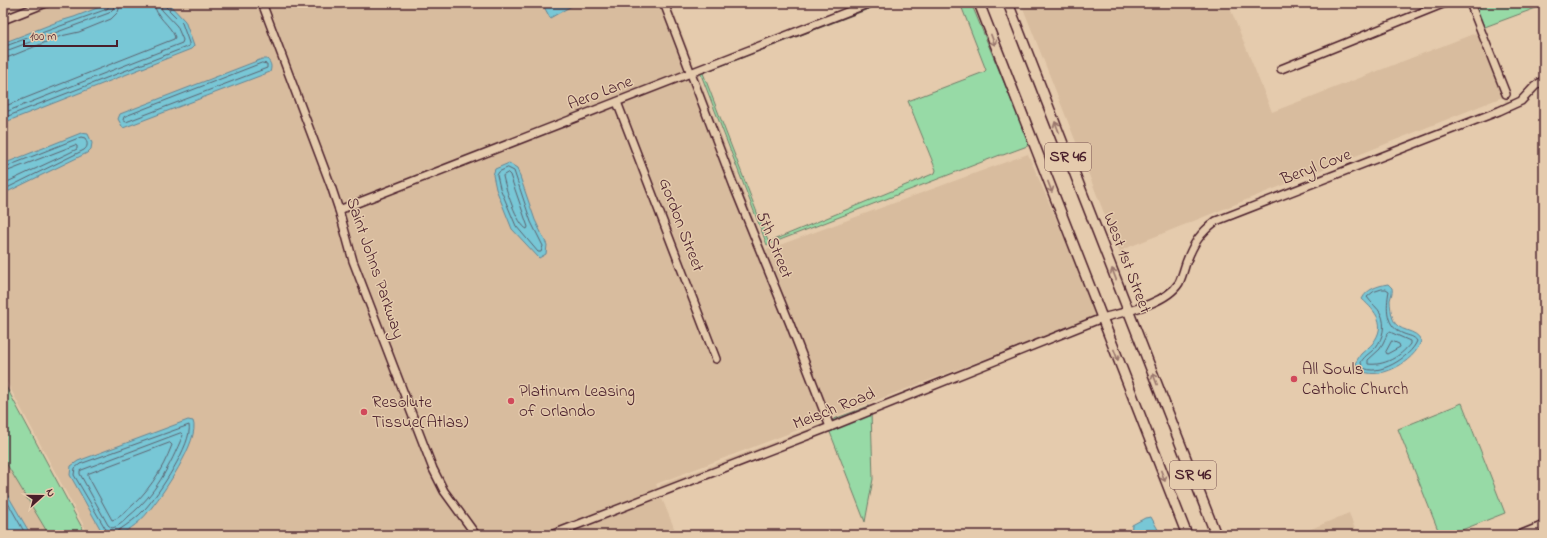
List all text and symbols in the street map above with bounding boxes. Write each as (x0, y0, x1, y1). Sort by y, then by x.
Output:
scale bar (24, 22, 117, 48)
text: 100 m (30, 28, 57, 46)
one-way arrow (989, 33, 997, 45)
street label: Aero Lane (564, 69, 637, 117)
one-way arrow (1052, 121, 1060, 133)
street label: Beryl Cove (1276, 142, 1356, 193)
road number: SR 46 (1045, 143, 1091, 171)
street label: Gordon Street (652, 174, 710, 276)
one-way arrow (1047, 180, 1055, 192)
street label: Saint Johns Parkway (338, 194, 411, 342)
street label: 5th Street (749, 208, 799, 283)
street label: West 1st Street (1096, 209, 1158, 317)
one-way arrow (1109, 269, 1117, 281)
one-way arrow (1113, 348, 1121, 360)
place label: All Souls Catholic Church (1302, 357, 1408, 402)
one-way arrow (1151, 374, 1158, 386)
marker: All Souls Catholic Church (1289, 374, 1299, 384)
place label: Platinum Leasing of Orlando (519, 379, 635, 424)
street label: Meisch Road (789, 381, 879, 437)
place label: Resolute Tissue(Atlas) (372, 390, 468, 435)
marker: Platinum Leasing of Orlando (506, 396, 516, 406)
marker: Resolute Tissue(Atlas) (359, 407, 369, 417)
road number: SR 46 (1170, 461, 1216, 489)
one-way arrow (1160, 469, 1168, 481)
north arrow (22, 476, 62, 516)
text: N (42, 486, 59, 499)

